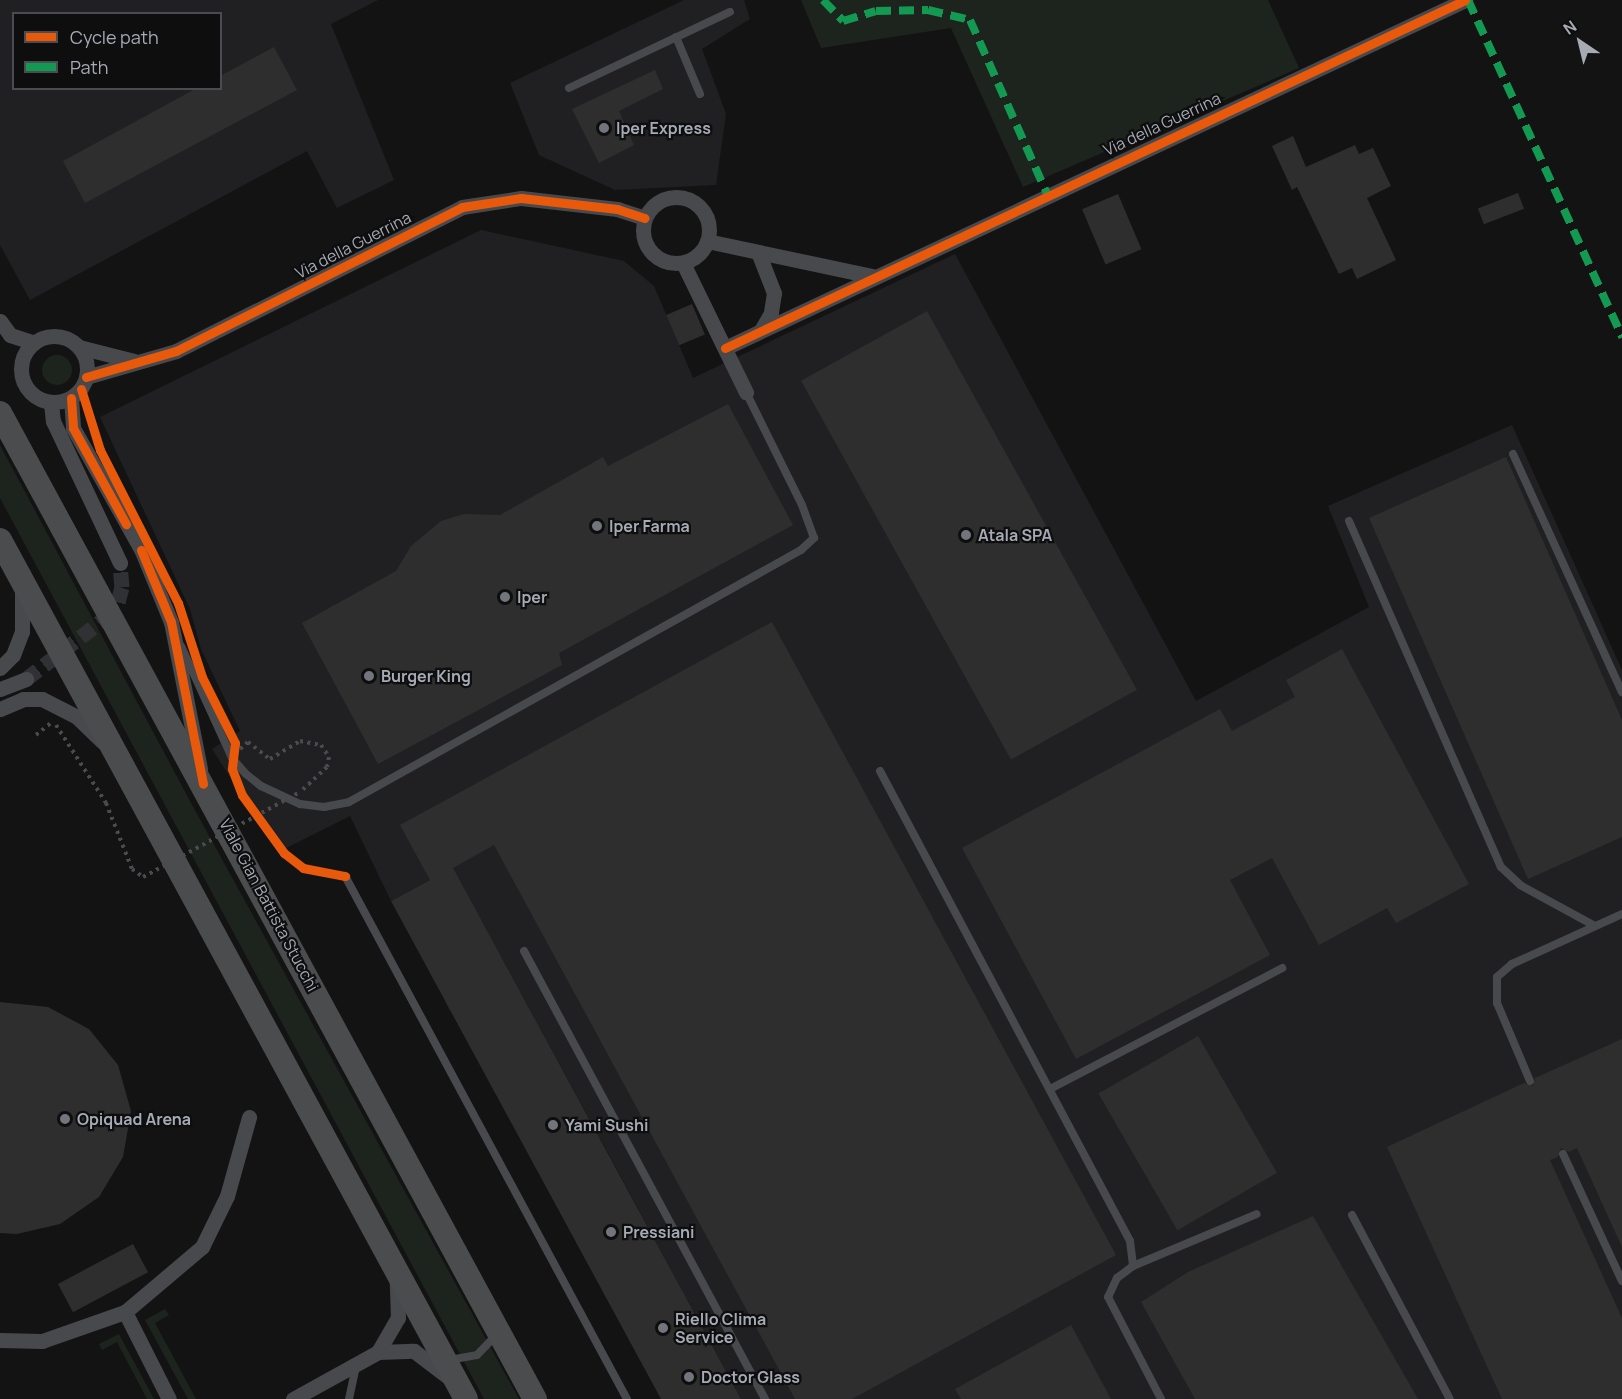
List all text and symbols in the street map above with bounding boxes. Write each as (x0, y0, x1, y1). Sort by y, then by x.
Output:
legend (12, 12, 222, 90)
north arrow (1550, 12, 1610, 72)
text: N (1559, 15, 1581, 40)
text: Cycle path (70, 25, 159, 49)
text: Path (70, 55, 108, 79)
street label: Via della Guerrina (1100, 88, 1224, 160)
place label: Iper Express (616, 118, 711, 138)
marker: Iper Express (597, 121, 611, 135)
street label: Via della Guerrina (292, 208, 414, 282)
place label: Iper Farma (609, 516, 690, 536)
marker: Iper Farma (590, 519, 604, 533)
place label: Atala SPA (978, 525, 1052, 545)
marker: Atala SPA (959, 528, 973, 542)
place label: Iper (517, 587, 547, 607)
marker: Iper (498, 590, 512, 604)
place label: Burger King (381, 666, 471, 686)
marker: Burger King (362, 669, 376, 683)
street label: Viale Gian Battista Stucchi (215, 815, 323, 995)
place label: Opiquad Arena (77, 1109, 191, 1129)
marker: Opiquad Arena (58, 1112, 72, 1126)
place label: Yami Sushi (565, 1115, 648, 1135)
marker: Yami Sushi (546, 1118, 560, 1132)
place label: Pressiani (623, 1222, 695, 1242)
marker: Pressiani (604, 1225, 618, 1239)
place label: Riello Clima Service (675, 1309, 766, 1347)
marker: Riello Clima Service (656, 1321, 670, 1335)
place label: Doctor Glass (701, 1367, 800, 1387)
marker: Doctor Glass (682, 1370, 696, 1384)

